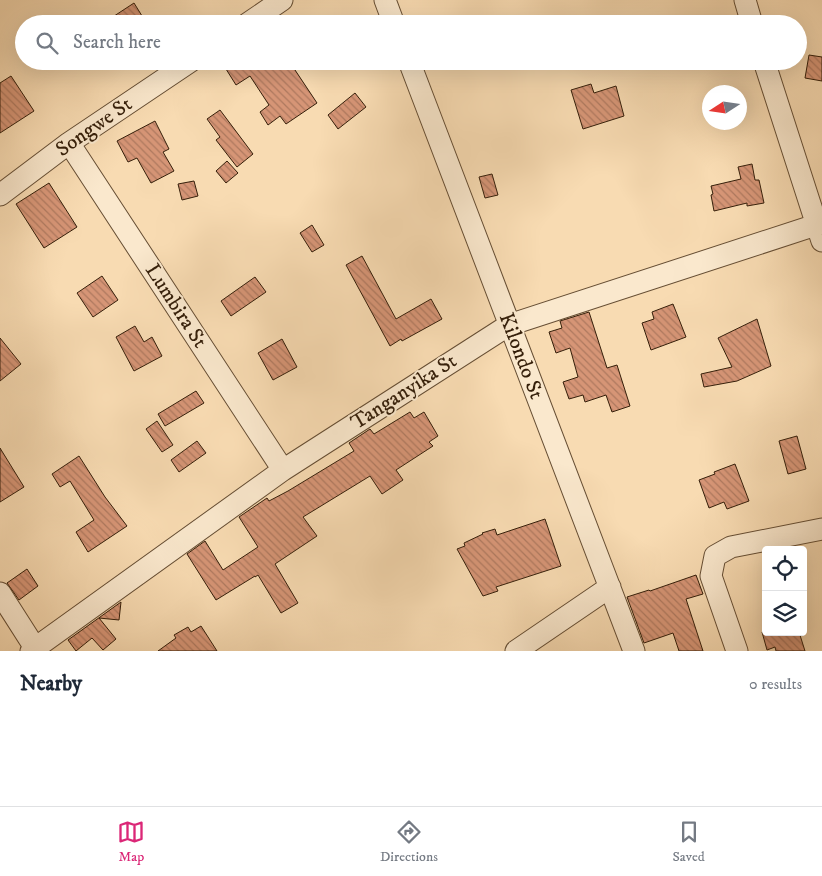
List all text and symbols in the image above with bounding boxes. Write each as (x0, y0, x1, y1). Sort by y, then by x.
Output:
search box (15, 15, 807, 70)
icon: search (33, 29, 61, 57)
text: Search here (73, 31, 161, 54)
north arrow (702, 85, 747, 130)
street label: Songwe St (51, 91, 137, 163)
street label: Lumbira St (139, 259, 213, 353)
street label: Kilondo St (493, 309, 549, 403)
street label: Tanganyika St (346, 348, 462, 436)
map controls (762, 546, 807, 636)
button: locate (762, 546, 807, 591)
button: layers (762, 591, 807, 636)
text: Nearby (20, 671, 82, 697)
text: 0 results (749, 674, 802, 694)
tab: Map (117, 818, 145, 866)
tab: Directions (380, 818, 438, 866)
tab: Saved (673, 818, 705, 866)

